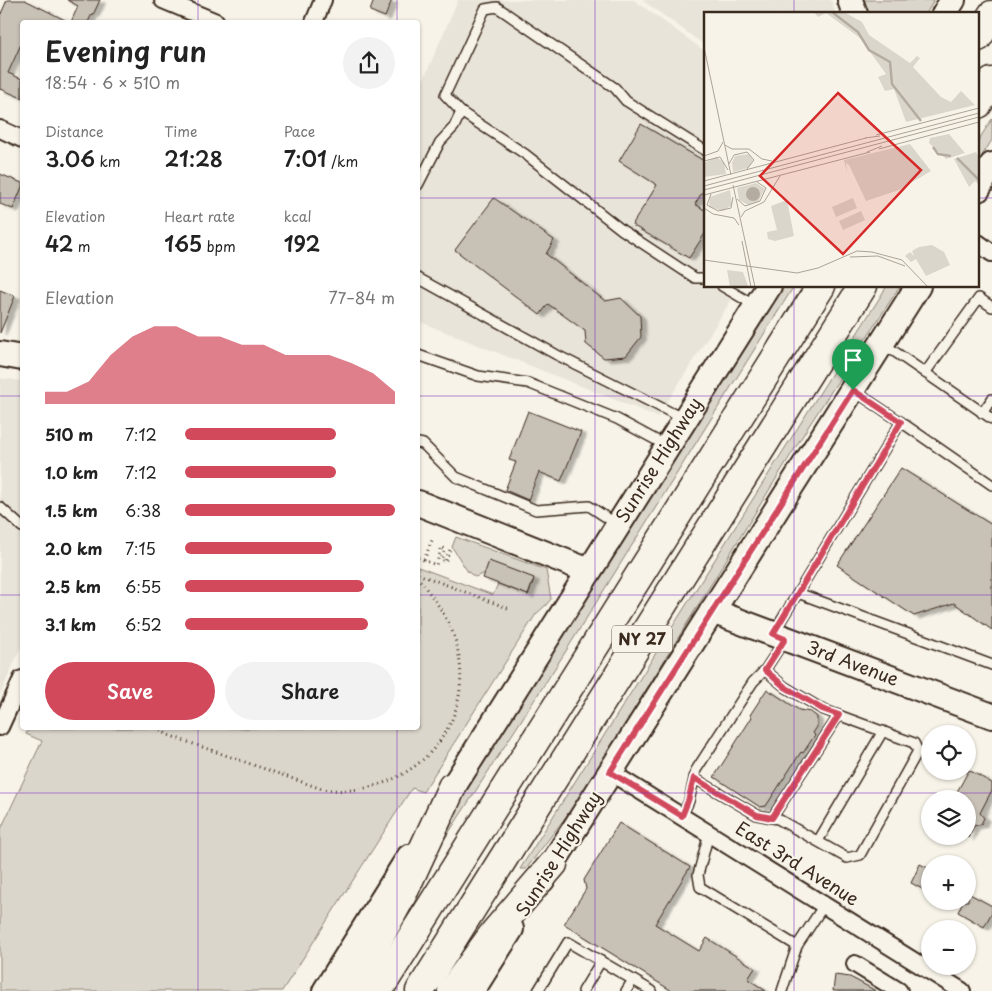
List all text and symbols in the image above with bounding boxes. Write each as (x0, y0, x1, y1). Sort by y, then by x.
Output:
inset map (704, 12, 980, 288)
text: Evening run (45, 29, 207, 72)
button: share (343, 37, 395, 89)
text: 18:54 · 6 × 510 m (45, 70, 180, 94)
text: Distance (45, 121, 104, 142)
text: Time (164, 121, 197, 142)
text: Pace (284, 121, 315, 142)
text: 3.06 (45, 142, 95, 174)
text: 21:28 (164, 142, 223, 174)
text: 7:01 (284, 142, 327, 174)
text: km (95, 151, 121, 172)
text: /km (327, 151, 358, 172)
text: Elevation (45, 206, 105, 227)
text: Heart rate (164, 206, 235, 227)
text: kcal (284, 206, 312, 227)
text: 42 (45, 227, 73, 259)
text: 165 (164, 227, 202, 259)
text: 192 (284, 227, 320, 259)
text: m (73, 236, 91, 257)
text: bpm (202, 236, 236, 257)
text: Elevation (45, 285, 114, 309)
text: 77–84 m (329, 285, 395, 309)
pin (832, 339, 874, 390)
icon: arrive (839, 346, 867, 374)
street label: Sunrise Highway (608, 392, 708, 528)
text: 510 m (45, 422, 93, 446)
text: 7:12 (125, 422, 157, 446)
text: 1.0 km (45, 460, 98, 484)
text: 7:12 (125, 460, 157, 484)
text: 1.5 km (45, 498, 98, 522)
text: 6:38 (125, 498, 161, 522)
text: 2.0 km (45, 536, 102, 560)
text: 7:15 (125, 536, 156, 560)
text: 2.5 km (45, 574, 101, 598)
text: 6:55 (125, 574, 161, 598)
text: 3.1 km (45, 612, 96, 636)
text: 6:52 (125, 612, 162, 636)
road number: NY 27 (612, 626, 672, 652)
street label: 3rd Avenue (803, 633, 903, 692)
button: Save (45, 662, 215, 720)
button: Share (225, 662, 395, 720)
map controls (921, 725, 976, 975)
button: locate (921, 725, 976, 780)
street label: Sunrise Highway (508, 785, 607, 921)
button: layers (921, 790, 976, 845)
street label: East 3rd Avenue (731, 814, 865, 912)
button: + (921, 855, 976, 910)
button: − (921, 920, 976, 975)

